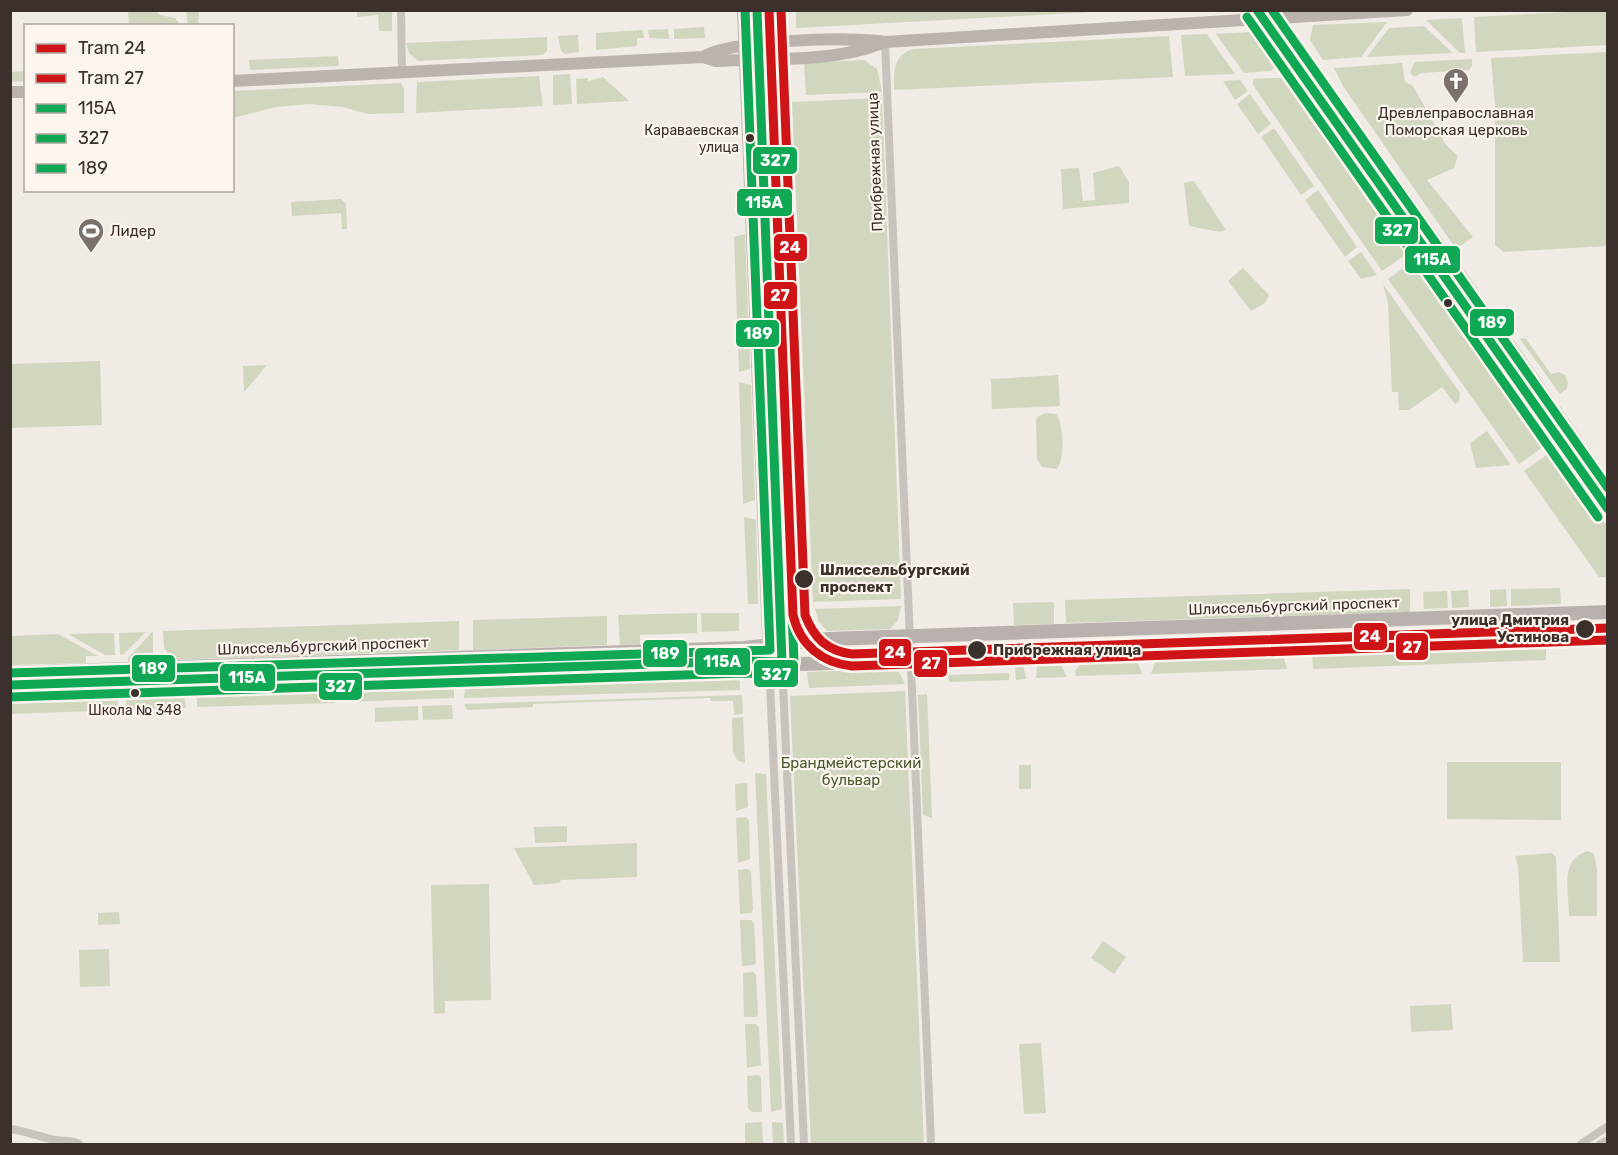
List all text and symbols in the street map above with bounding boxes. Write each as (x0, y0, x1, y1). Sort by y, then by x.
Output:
legend (24, 24, 234, 192)
text: Tram 24 (78, 37, 146, 59)
church icon: Древлеправославная Поморская церковь (1441, 66, 1471, 104)
text: Tram 27 (78, 67, 144, 89)
street label: Прибрежная улица (864, 92, 886, 232)
text: 115А (78, 97, 116, 119)
place label: Древлеправославная Поморская церковь (1378, 104, 1534, 139)
place label: Караваевская улица (644, 122, 739, 156)
text: 327 (78, 127, 109, 149)
marker: Караваевская улица (744, 132, 756, 144)
line badge: 327 (752, 146, 798, 175)
text: 327 (760, 151, 790, 170)
text: 189 (78, 157, 108, 179)
line badge: 115А (736, 188, 793, 217)
text: 115А (745, 193, 783, 212)
sports icon: Лидер (76, 216, 106, 254)
line badge: 327 (1374, 216, 1419, 245)
text: 327 (1382, 221, 1412, 240)
place label: Лидер (110, 222, 156, 240)
line badge: 24 (773, 233, 808, 262)
text: 24 (779, 238, 801, 257)
line badge: 115А (1404, 245, 1461, 274)
text: 115А (1413, 250, 1451, 269)
line badge: 27 (763, 281, 798, 310)
text: 27 (770, 286, 790, 305)
unlabelled marker (1442, 297, 1454, 309)
line badge: 189 (1469, 308, 1515, 337)
text: 189 (1477, 313, 1507, 332)
line badge: 189 (735, 319, 780, 348)
text: 189 (743, 324, 773, 343)
place label: Шлиссельбургский проспект (820, 561, 969, 596)
marker: Шлиссельбургский проспект (793, 568, 815, 590)
street label: Шлиссельбургский проспект (1188, 593, 1400, 619)
place label: улица Дмитрия Устинова (1451, 611, 1569, 646)
marker: улица Дмитрия Устинова (1574, 618, 1596, 640)
line badge: 24 (1353, 622, 1388, 651)
text: 24 (1359, 627, 1381, 646)
line badge: 27 (1395, 632, 1429, 661)
street label: Шлиссельбургский проспект (217, 633, 429, 659)
line badge: 24 (878, 638, 912, 667)
text: 27 (1402, 638, 1422, 657)
line badge: 189 (642, 639, 688, 668)
marker: Прибрежная улица (966, 639, 988, 661)
place label: Прибрежная улица (993, 641, 1141, 659)
text: 24 (884, 643, 906, 662)
text: 189 (650, 644, 680, 663)
line badge: 115А (694, 647, 751, 676)
line badge: 27 (913, 649, 948, 678)
text: 115А (703, 652, 741, 671)
line badge: 189 (131, 654, 176, 683)
text: 27 (921, 654, 941, 673)
text: 189 (138, 659, 168, 678)
line badge: 327 (753, 659, 799, 688)
line badge: 115А (219, 663, 276, 692)
text: 327 (761, 665, 791, 684)
text: 115А (228, 668, 266, 687)
line badge: 327 (318, 672, 363, 701)
text: 327 (325, 677, 355, 696)
marker: Школа № 348 (129, 687, 141, 699)
place label: Школа № 348 (88, 702, 182, 719)
park label: Брандмейстерский бульвар (781, 754, 921, 789)

